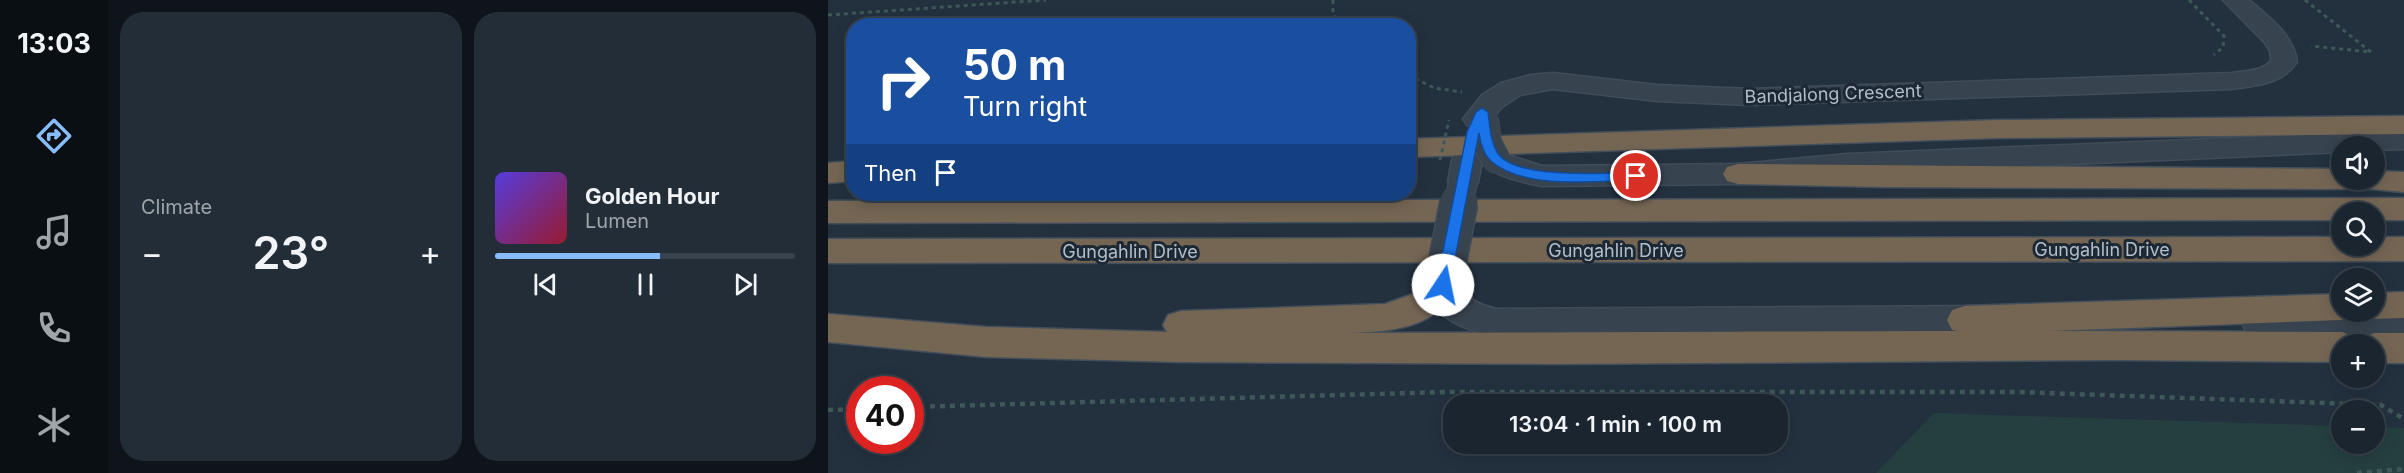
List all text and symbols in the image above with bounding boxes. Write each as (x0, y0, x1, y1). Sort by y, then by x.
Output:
text: 13:03 (17, 27, 91, 60)
text: 50 m (963, 39, 1066, 90)
icon: right (864, 42, 942, 120)
street label: Bandjalong Crescent (1744, 80, 1922, 107)
text: Turn right (963, 90, 1087, 123)
icon: directions (33, 115, 75, 157)
map controls (2331, 136, 2385, 454)
button: sound (2331, 136, 2385, 190)
pin (1610, 150, 1661, 201)
icon: arrive (929, 156, 962, 189)
icon: arrive (1619, 159, 1652, 192)
text: Then (864, 160, 917, 186)
text: Golden Hour (585, 183, 719, 209)
text: Climate (141, 195, 212, 219)
button: search (2331, 202, 2385, 256)
text: Lumen (585, 209, 649, 233)
icon: music (33, 211, 75, 253)
text: 23° (253, 225, 329, 280)
text: − (141, 233, 163, 273)
text: + (419, 233, 441, 273)
street label: Gungahlin Drive (2034, 239, 2170, 260)
street label: Gungahlin Drive (1548, 240, 1684, 261)
street label: Gungahlin Drive (1062, 241, 1198, 262)
position arrow (1411, 253, 1475, 317)
icon: previous (529, 268, 562, 301)
icon: pause (629, 268, 662, 301)
icon: next (729, 268, 762, 301)
button: layers (2331, 268, 2385, 322)
icon: phone (33, 307, 75, 349)
button: + (2331, 334, 2385, 388)
speed limit sign: 40 (846, 376, 924, 454)
button: − (2331, 400, 2385, 454)
icon: climate (33, 404, 75, 446)
text: 13:04 · 1 min · 100 m (1509, 411, 1722, 437)

